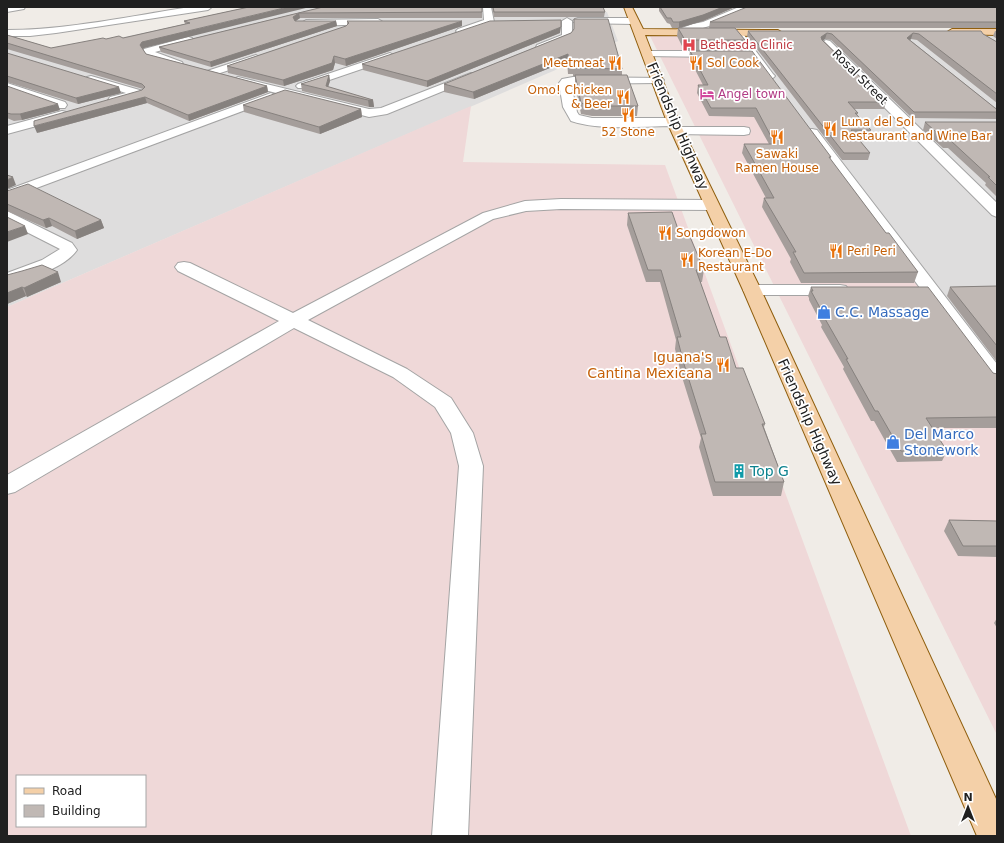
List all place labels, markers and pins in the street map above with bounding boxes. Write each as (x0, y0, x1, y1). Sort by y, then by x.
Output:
hospital icon: Bethesda Clinic (681, 37, 697, 53)
place label: Bethesda Clinic (700, 38, 793, 52)
restaurant icon: Meetmeat (607, 55, 623, 71)
restaurant icon: Sol Cook (688, 55, 704, 71)
place label: Meetmeat (543, 56, 604, 70)
place label: Sol Cook (707, 56, 759, 70)
place label: Omo! Chicken & Beer (527, 83, 612, 111)
hotel icon: Angel town (699, 86, 715, 102)
place label: Angel town (718, 87, 785, 101)
restaurant icon: Omo! Chicken & Beer (615, 89, 631, 105)
restaurant icon: 52 Stone (620, 107, 636, 123)
place label: Luna del Sol Restaurant and Wine Bar (841, 115, 991, 143)
restaurant icon: Luna del Sol Restaurant and Wine Bar (822, 121, 838, 137)
place label: 52 Stone (601, 125, 655, 139)
restaurant icon: Sawaki Ramen House (769, 129, 785, 145)
place label: Sawaki Ramen House (735, 147, 819, 175)
restaurant icon: Songdowon (657, 225, 673, 241)
place label: Songdowon (676, 226, 746, 240)
restaurant icon: Peri Peri (828, 243, 844, 259)
place label: Peri Peri (847, 244, 896, 258)
place label: Korean E-Do Restaurant (698, 246, 772, 274)
restaurant icon: Korean E-Do Restaurant (679, 252, 695, 268)
shop icon: C.C. Massage (816, 304, 832, 320)
place label: C.C. Massage (835, 304, 929, 320)
place label: Iguana's Cantina Mexicana (587, 349, 712, 381)
restaurant icon: Iguana's Cantina Mexicana (715, 357, 731, 373)
place label: Del Marco Stonework (904, 426, 979, 458)
shop icon: Del Marco Stonework (885, 434, 901, 450)
building icon: Top G (731, 463, 747, 479)
place label: Top G (749, 463, 789, 479)

